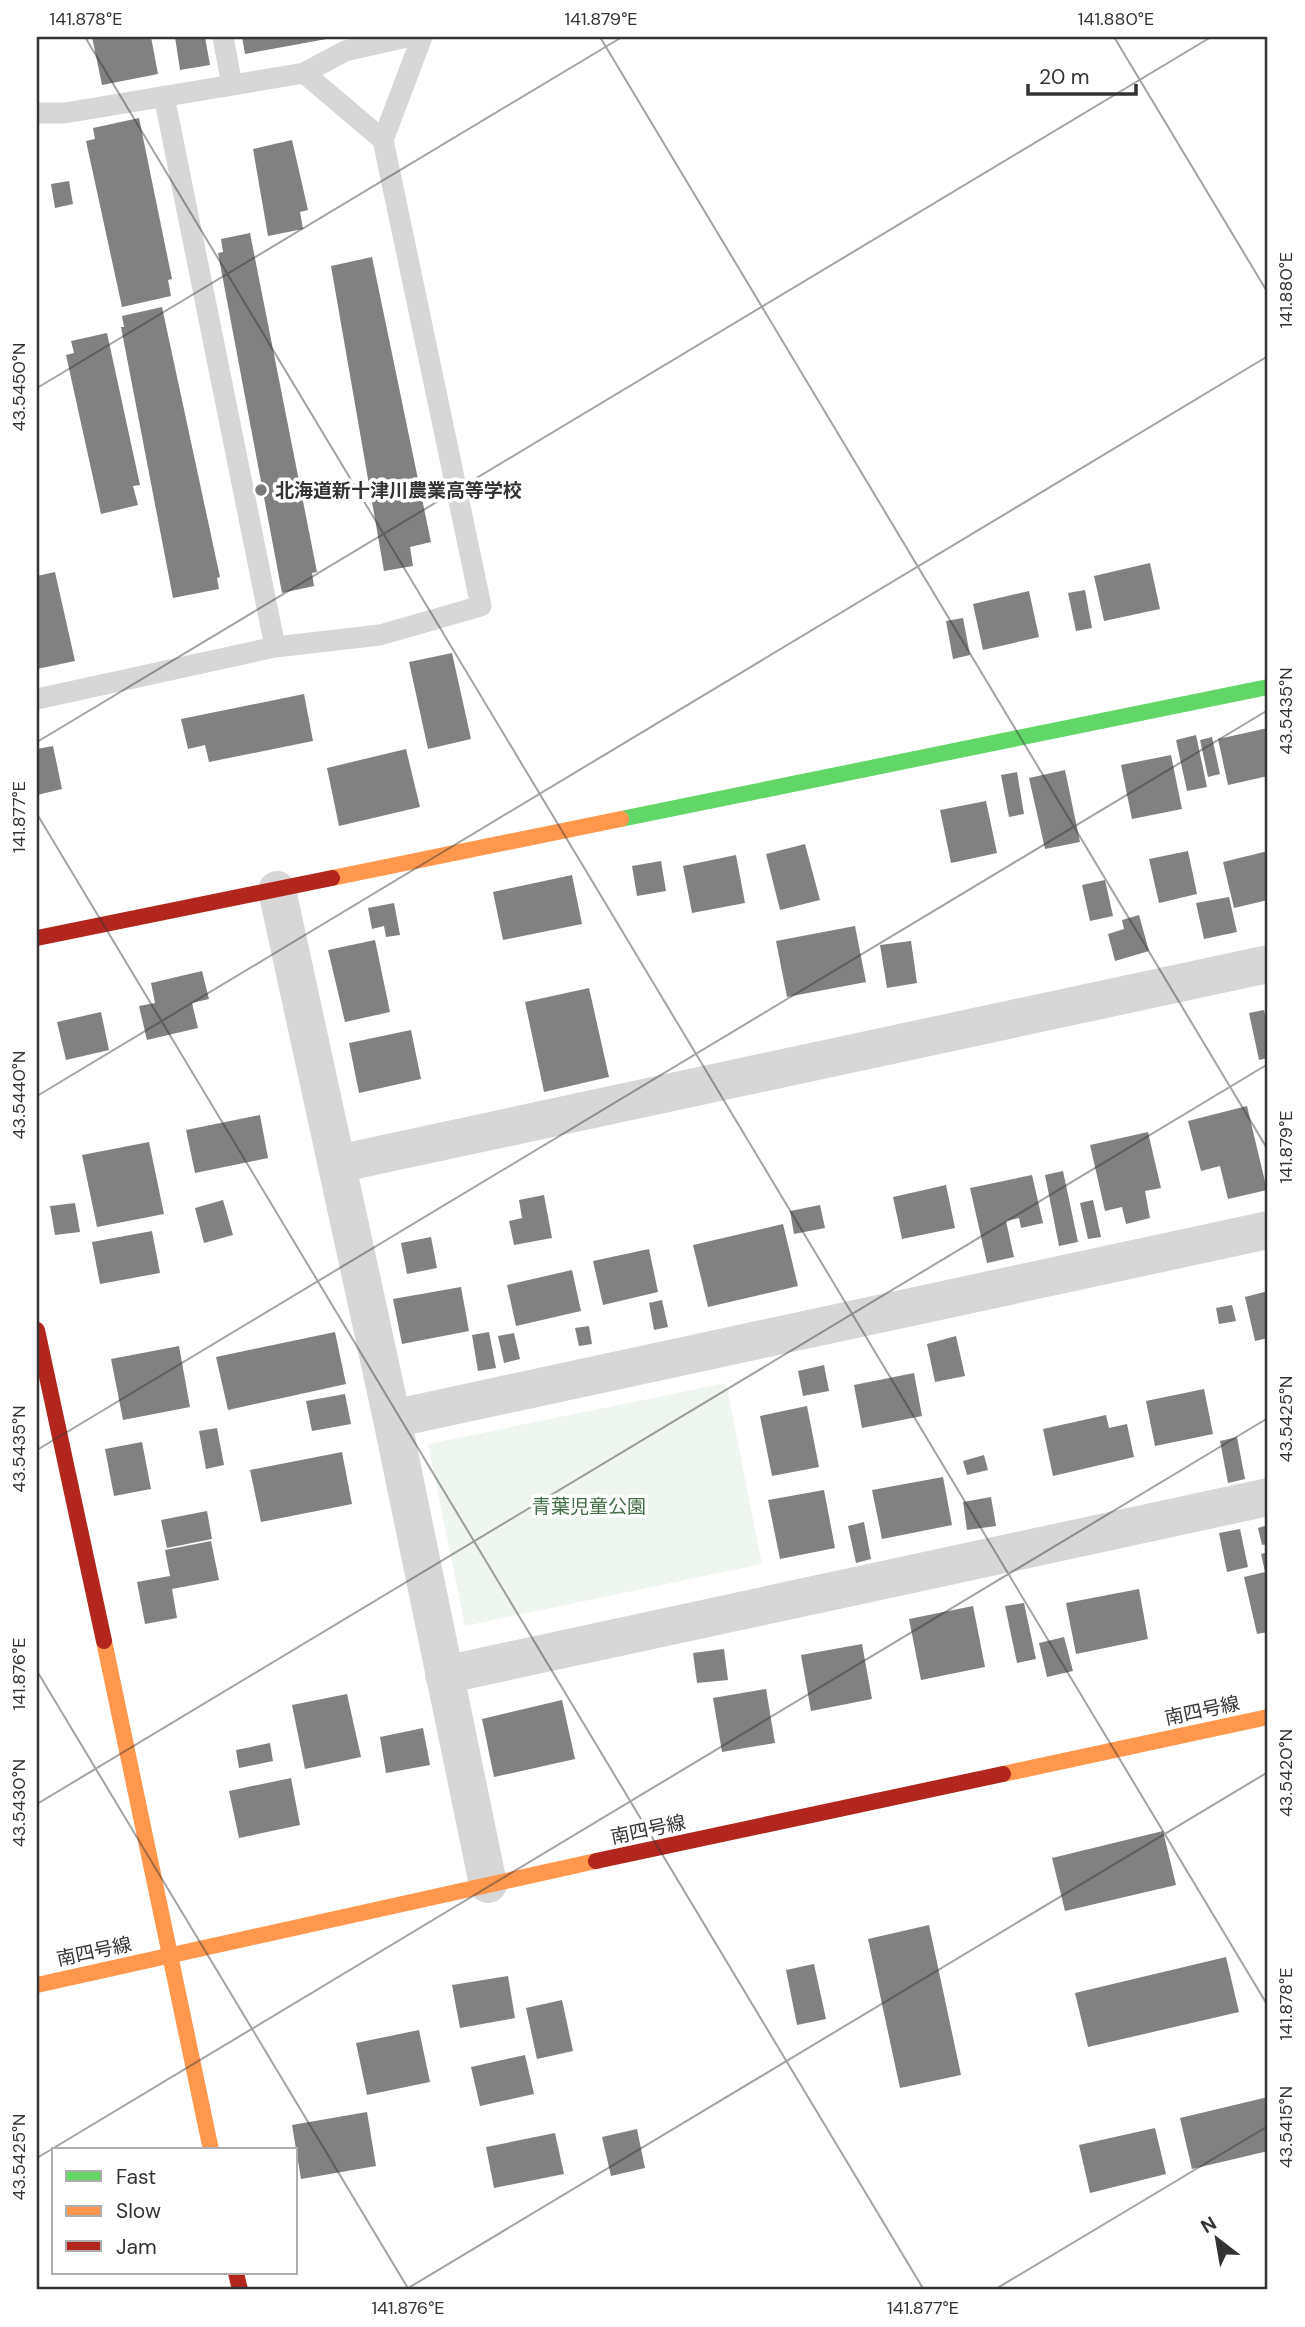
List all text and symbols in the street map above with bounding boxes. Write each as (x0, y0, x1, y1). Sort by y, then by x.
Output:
text: 141.878°E (50, 7, 122, 31)
text: 141.879°E (565, 7, 638, 31)
text: 141.880°E (1078, 7, 1154, 31)
scale bar (1028, 52, 1137, 96)
text: 20 m (1039, 63, 1090, 91)
text: 141.880°E (1274, 252, 1298, 328)
text: 43.5450°N (7, 343, 31, 431)
place label: 北海道新十津川農業高等学校 (275, 478, 522, 503)
marker: 北海道新十津川農業高等学校 (253, 482, 269, 498)
text: 43.5435°N (1274, 667, 1298, 755)
text: 141.877°E (7, 781, 31, 853)
text: 43.5440°N (7, 1051, 31, 1139)
text: 141.879°E (1274, 1111, 1298, 1184)
text: 43.5425°N (1274, 1376, 1298, 1463)
text: 43.5435°N (7, 1405, 31, 1493)
park label: 青葉児童公園 (532, 1494, 646, 1519)
text: 141.876°E (7, 1638, 31, 1711)
street label: 南四号線 (1162, 1690, 1242, 1731)
text: 43.5420°N (1274, 1729, 1298, 1817)
text: 43.5430°N (7, 1759, 31, 1847)
street label: 南四号線 (608, 1809, 688, 1850)
street label: 南四号線 (54, 1931, 134, 1972)
text: 141.878°E (1274, 1968, 1298, 2040)
text: 43.5415°N (1274, 2086, 1298, 2168)
text: 43.5425°N (7, 2114, 31, 2201)
legend (52, 2148, 298, 2274)
text: Fast (116, 2163, 156, 2191)
text: Slow (116, 2197, 161, 2225)
north arrow (1182, 2204, 1252, 2274)
text: N (1196, 2211, 1221, 2239)
text: Jam (116, 2233, 157, 2261)
text: 141.876°E (372, 2296, 445, 2320)
text: 141.877°E (887, 2296, 959, 2320)

